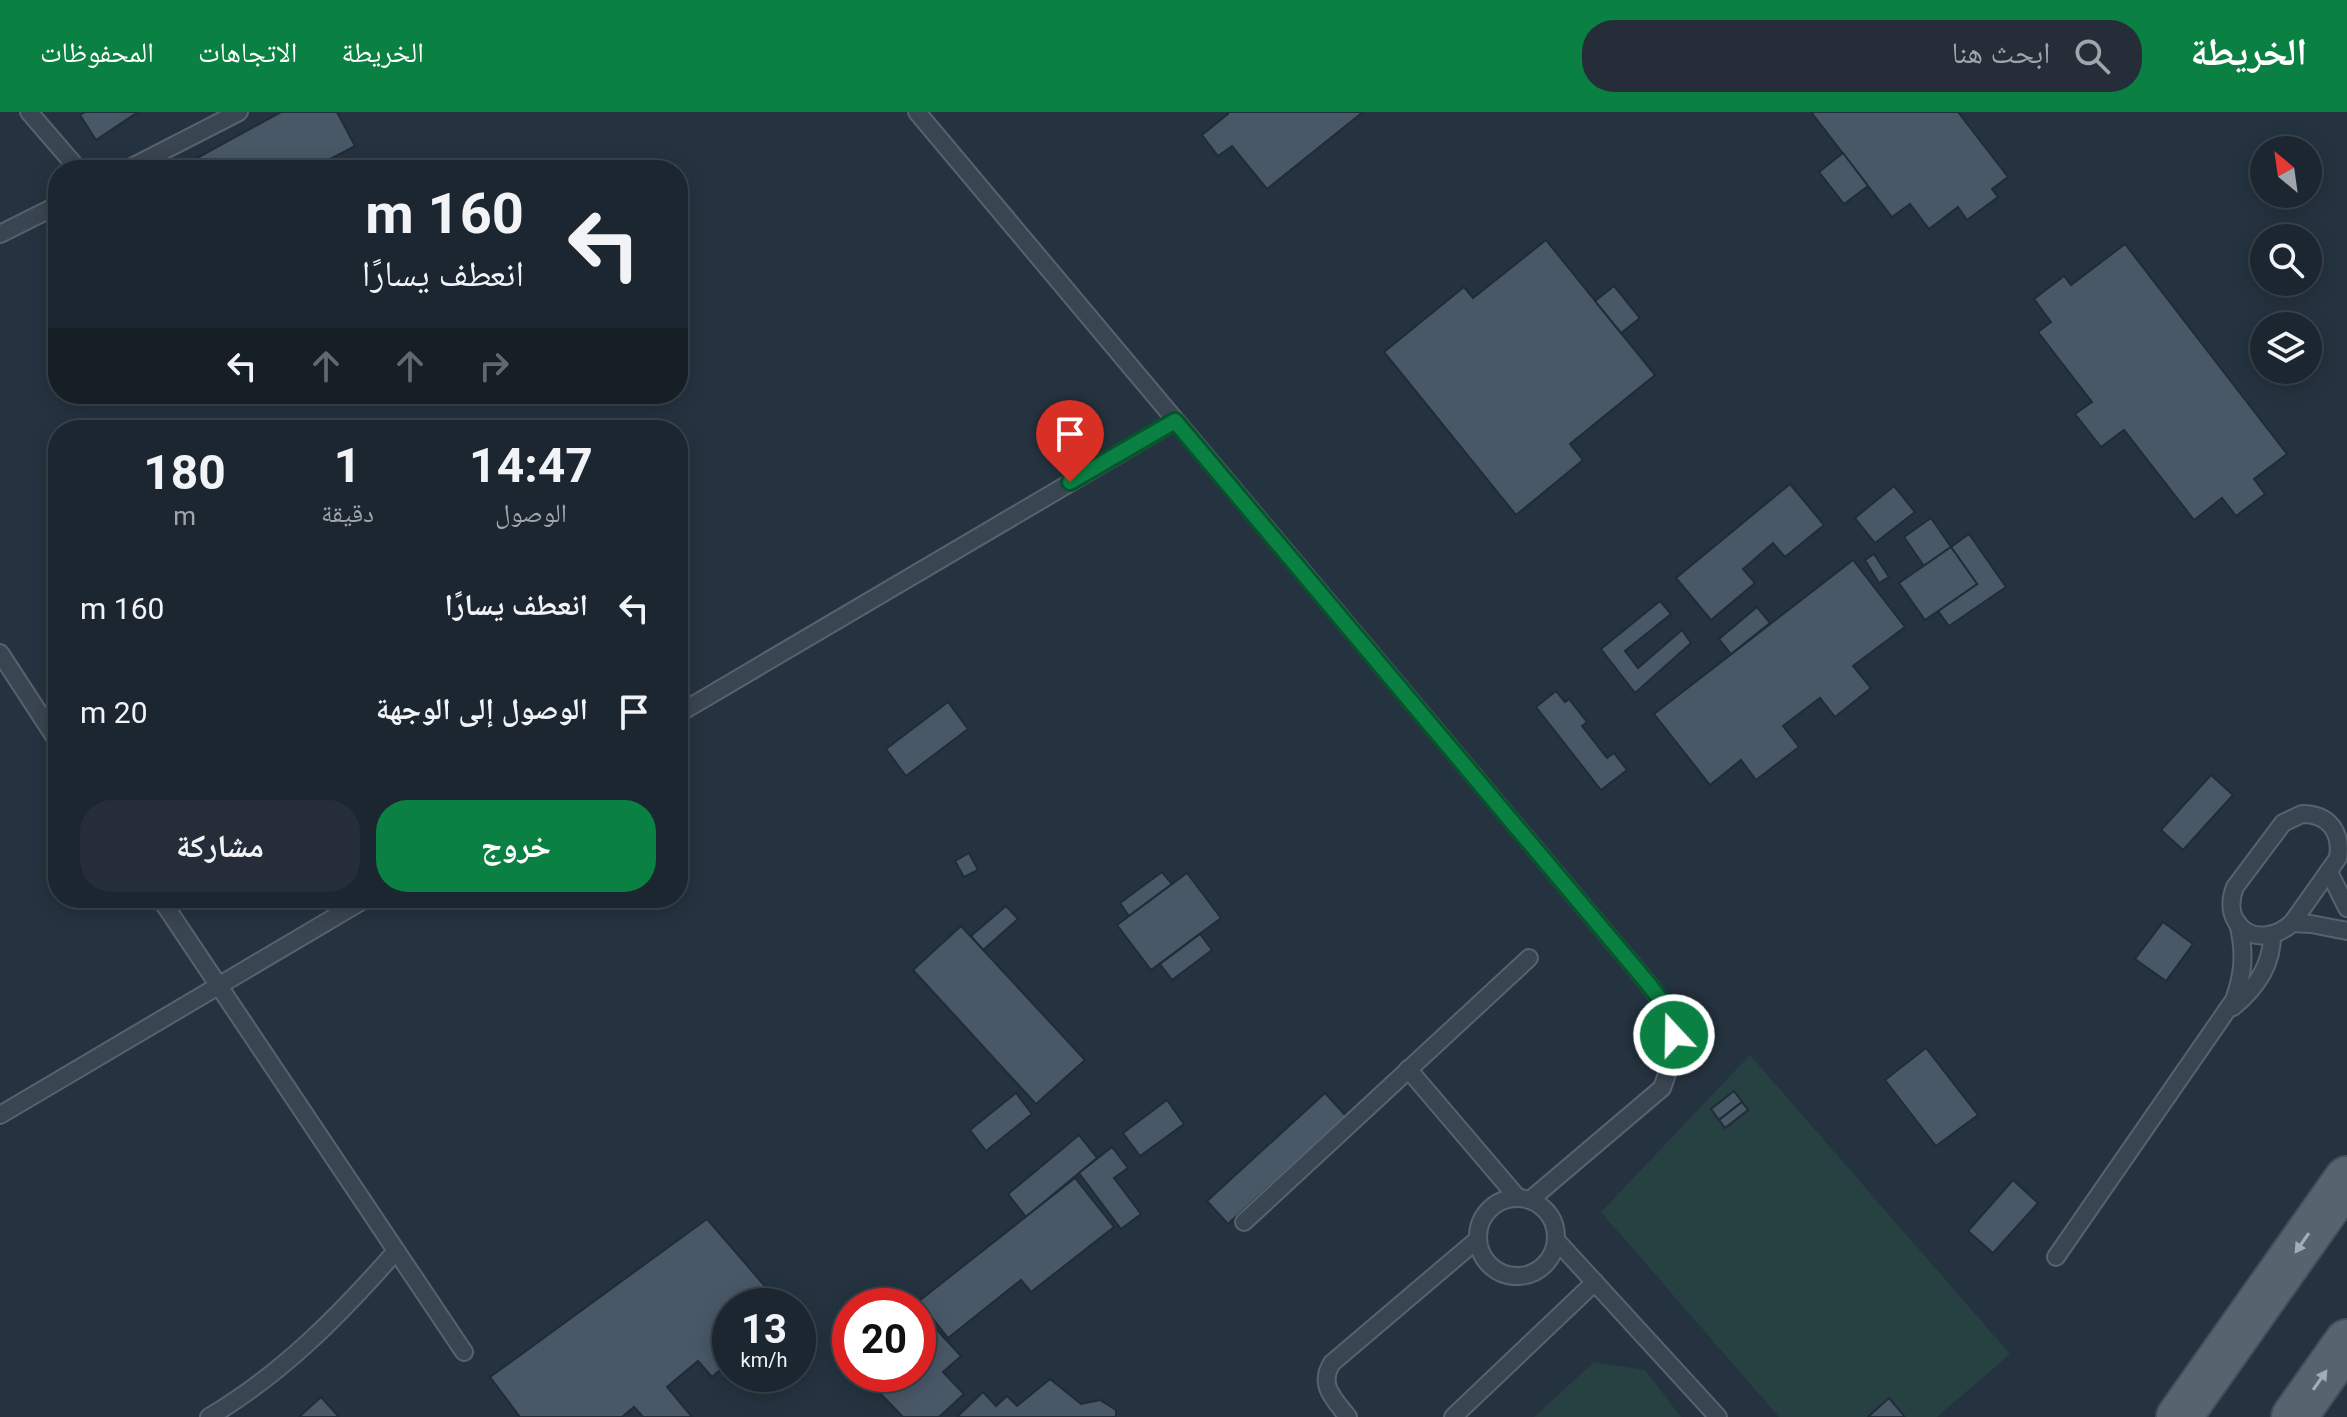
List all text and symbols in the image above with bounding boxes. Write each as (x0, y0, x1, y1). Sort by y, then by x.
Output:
search box (1582, 20, 2142, 92)
text: الخريطة (2190, 30, 2307, 74)
icon: search (2070, 34, 2114, 78)
text: ابحث هنا (1951, 35, 2050, 70)
text: المحفوظات (40, 36, 154, 69)
text: الاتجاهات (198, 36, 297, 69)
text: الخريطة (341, 36, 424, 69)
north arrow (2250, 136, 2322, 208)
map controls (2250, 136, 2322, 384)
text: 160 m (365, 181, 524, 247)
icon: left (552, 192, 656, 296)
button: search (2250, 224, 2322, 296)
text: انعطف يسارًا (362, 253, 524, 295)
button: layers (2250, 312, 2322, 384)
icon: left (220, 344, 264, 388)
icon: ahead (304, 344, 348, 388)
icon: ahead (388, 344, 432, 388)
icon: right (472, 344, 516, 388)
pin (1036, 400, 1104, 482)
icon: arrive (1048, 412, 1092, 456)
text: 1 (334, 437, 361, 494)
text: 14:47 (469, 437, 593, 494)
text: 180 (143, 444, 226, 501)
text: دقيقة (321, 498, 374, 528)
text: الوصول (495, 498, 567, 528)
text: m (173, 501, 196, 531)
icon: left (612, 586, 656, 630)
text: انعطف يسارًا (445, 587, 588, 622)
text: 160 m (80, 591, 164, 626)
icon: arrive (612, 690, 656, 734)
text: الوصول إلى الوجهة (376, 691, 588, 726)
text: 20 m (80, 695, 148, 730)
button: مشاركة (80, 800, 360, 892)
button: خروج (376, 800, 656, 892)
position arrow (1632, 993, 1716, 1077)
one-way arrow (2295, 1232, 2310, 1253)
speed limit sign: 20 (832, 1288, 936, 1392)
text: 13 (741, 1306, 787, 1353)
text: km/h (741, 1348, 787, 1372)
one-way arrow (2312, 1369, 2328, 1390)

